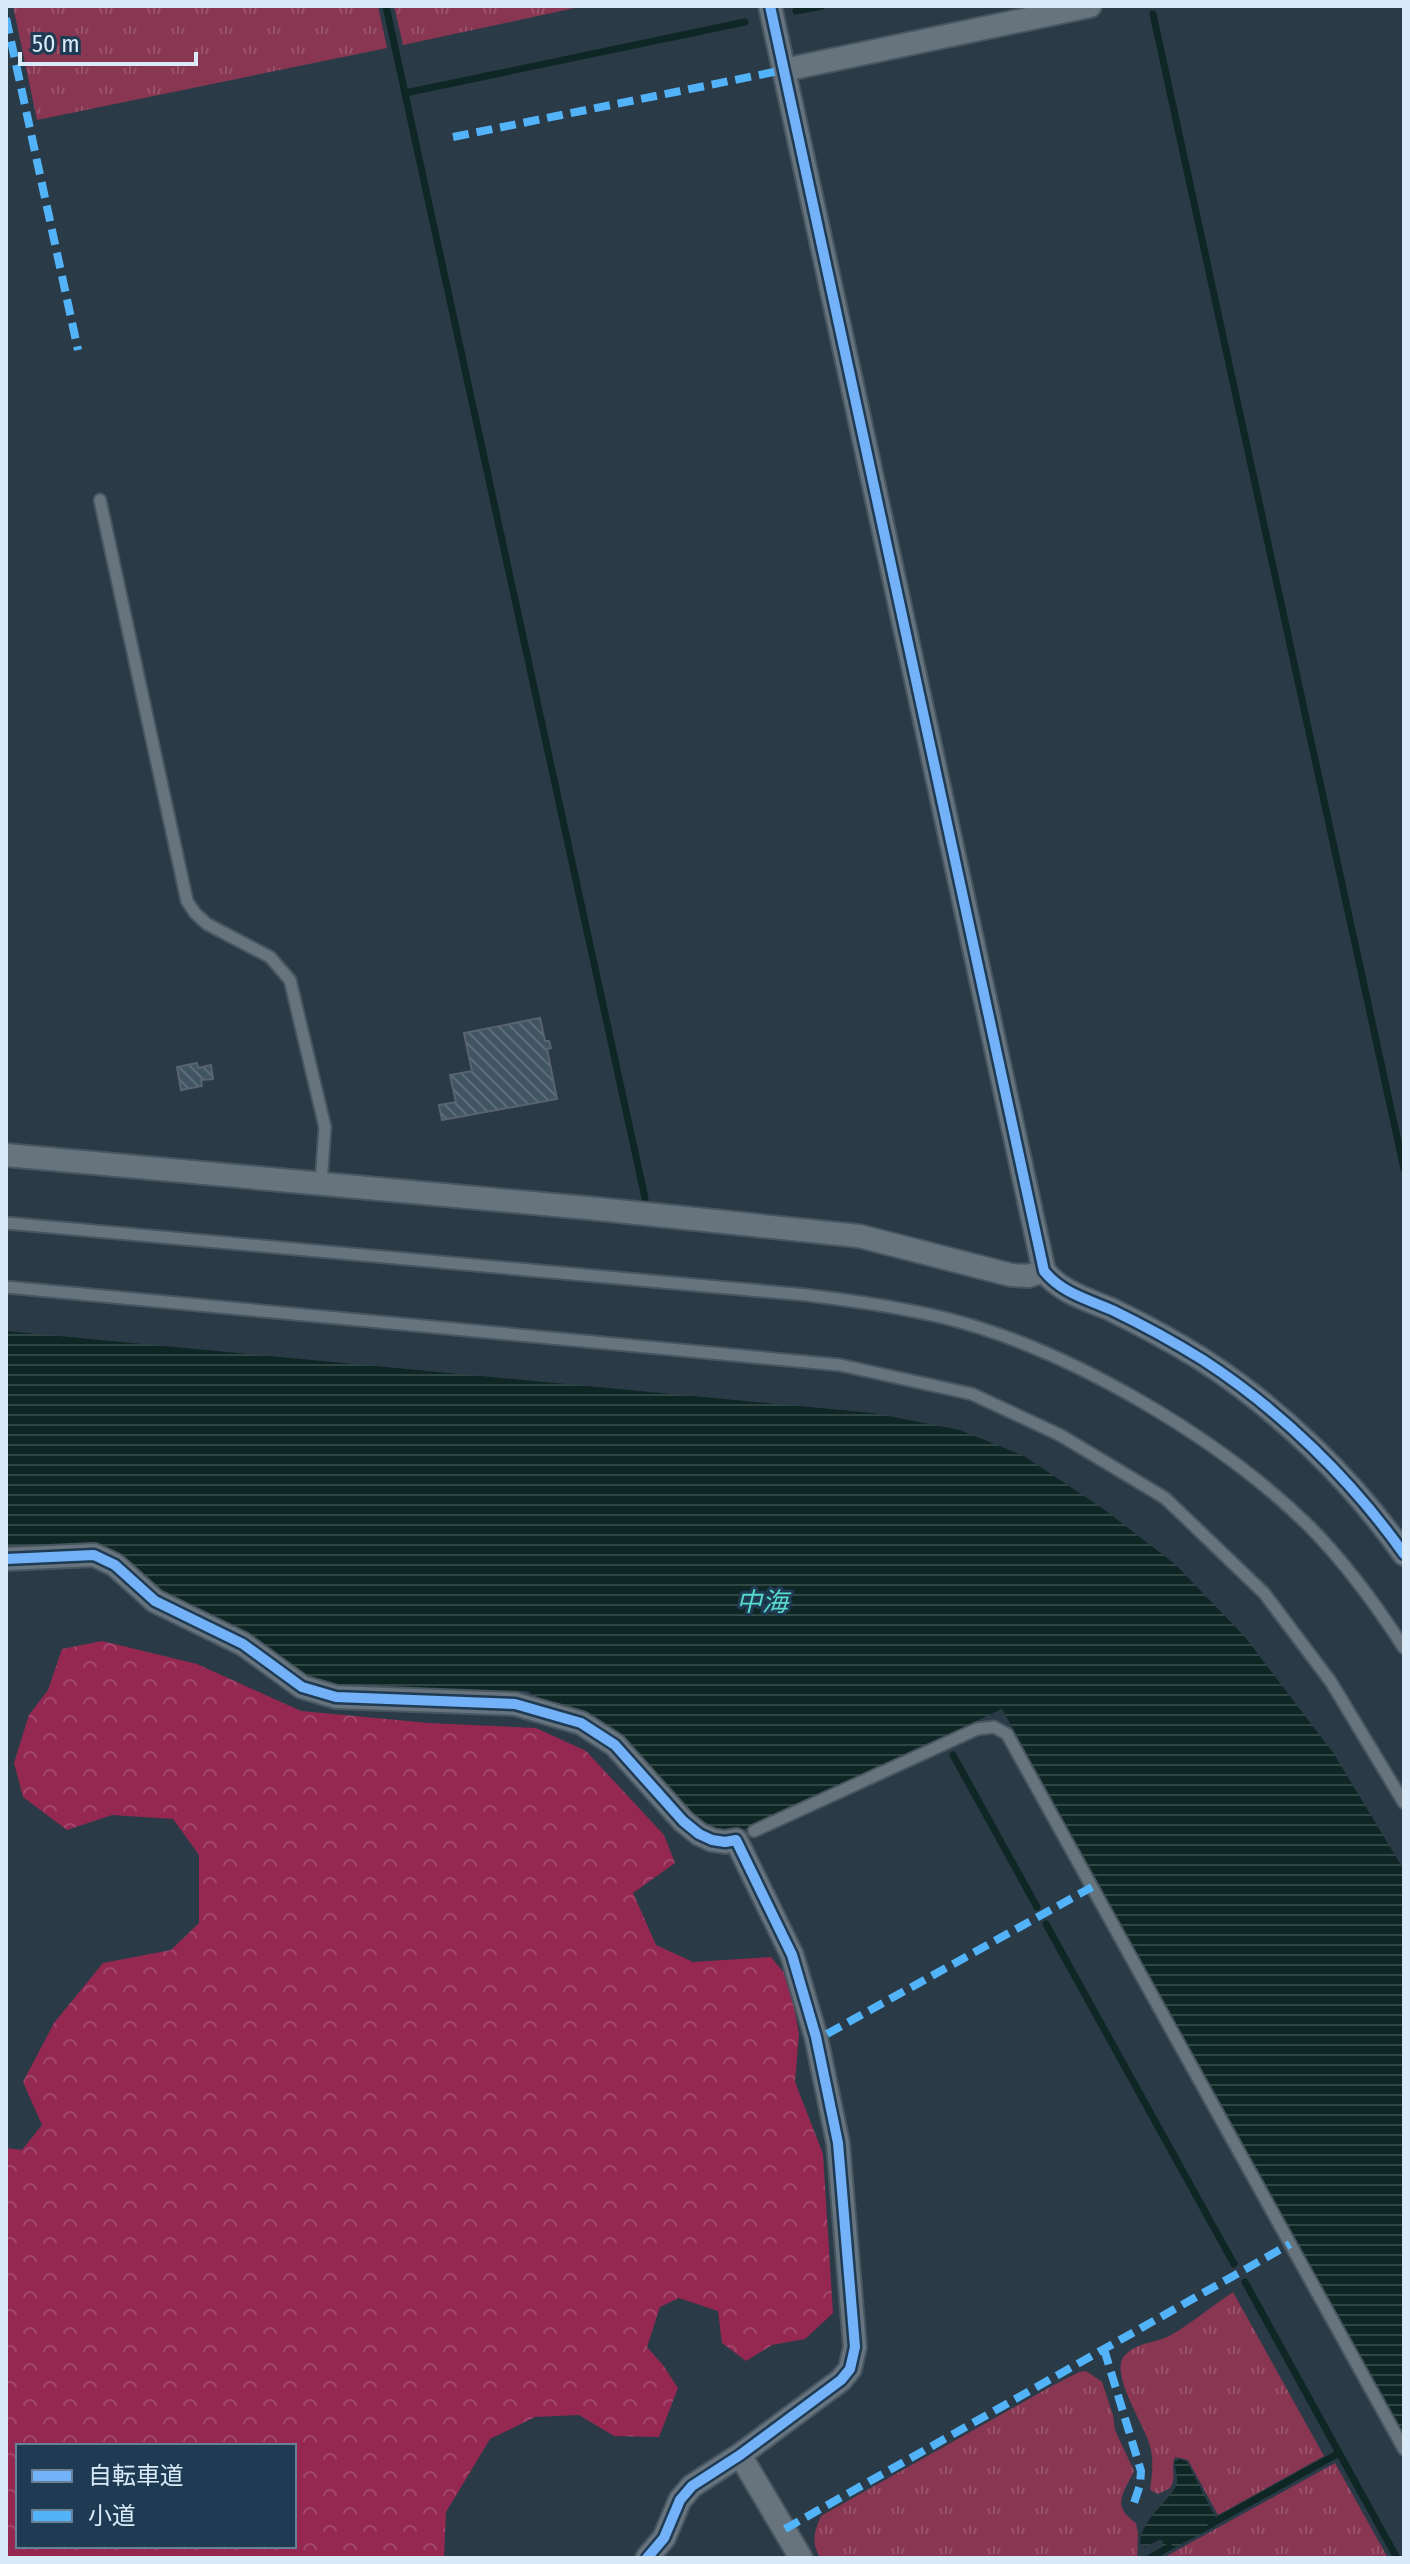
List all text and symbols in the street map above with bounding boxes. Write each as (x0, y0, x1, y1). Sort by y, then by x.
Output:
scale bar (20, 16, 196, 66)
text: 50 m (32, 30, 80, 58)
water label: 中海 (736, 1587, 792, 1618)
legend (16, 2444, 296, 2548)
text: 自転車道 (88, 2462, 184, 2490)
text: 小道 (88, 2502, 136, 2530)

